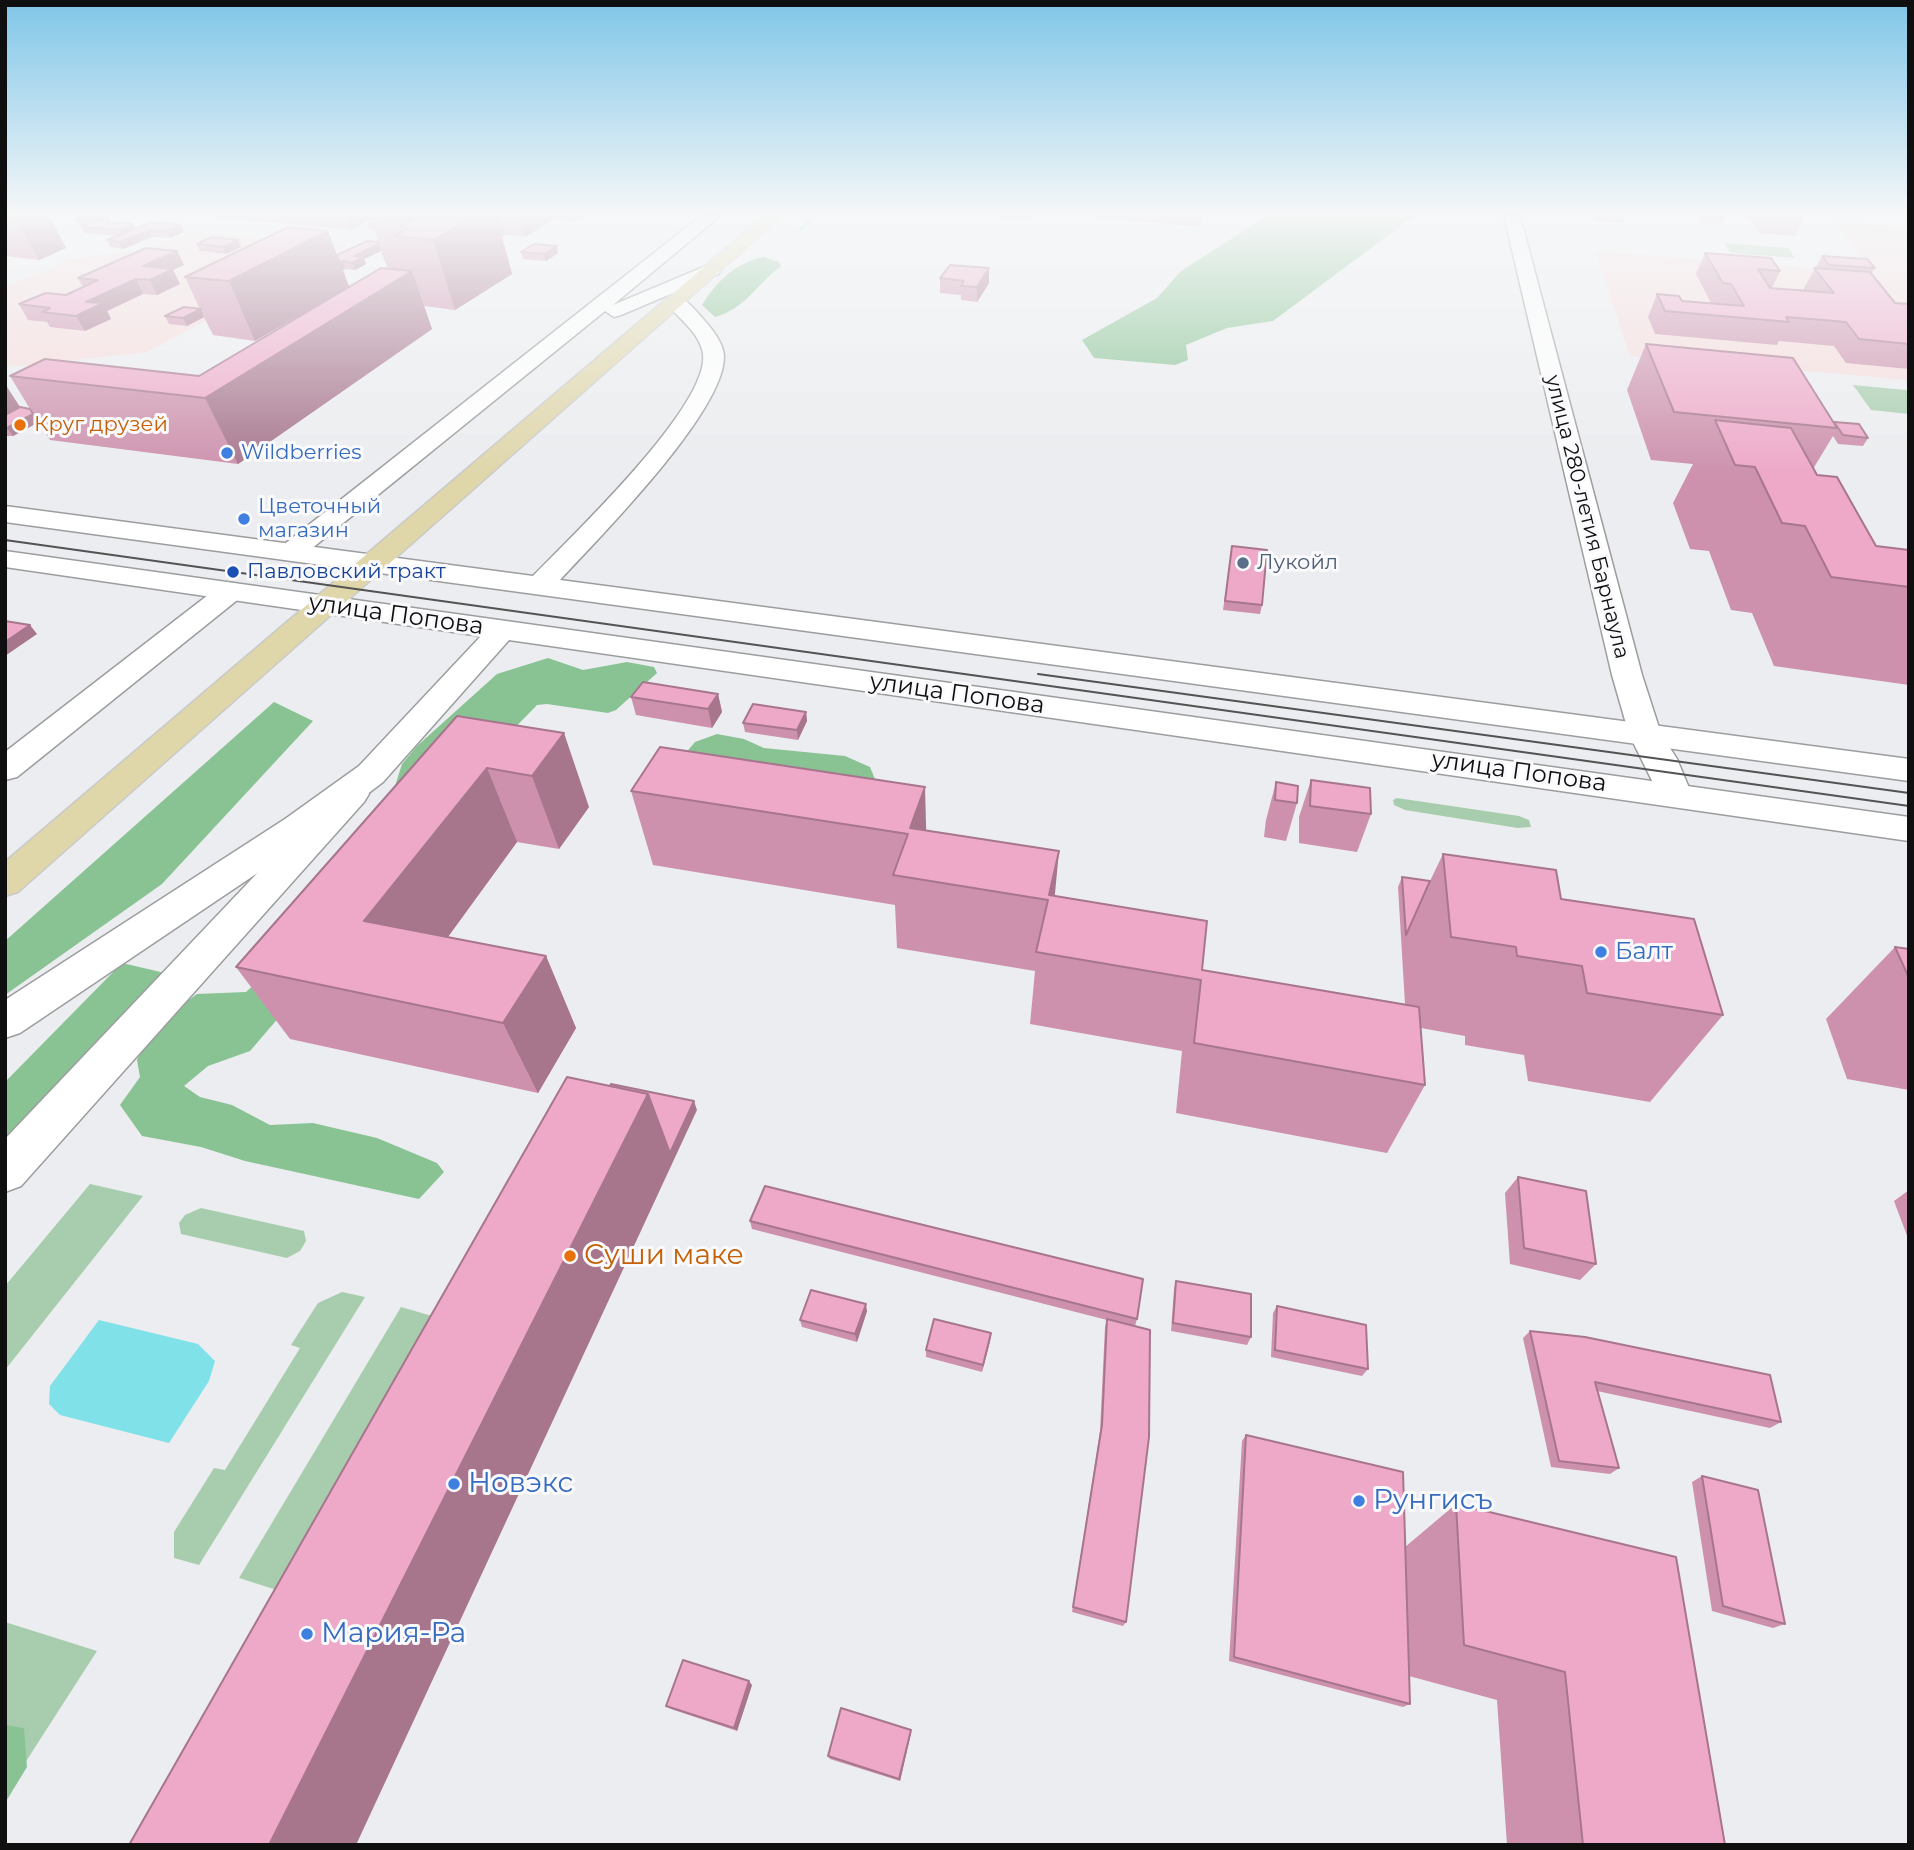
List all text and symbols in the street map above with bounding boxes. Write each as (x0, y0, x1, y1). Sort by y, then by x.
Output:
street label: улица 280-летия Барнаула (1539, 372, 1635, 662)
place label: Круг друзей (34, 412, 168, 438)
marker: Круг друзей (12, 417, 28, 433)
place label: Wildberries (241, 440, 362, 466)
marker: Wildberries (219, 445, 235, 461)
place label: Цветочный магазин (258, 494, 381, 544)
marker: Цветочный магазин (236, 511, 252, 527)
place label: Лукойл (1257, 550, 1338, 576)
marker: Лукойл (1235, 555, 1251, 571)
place label: Павловский тракт (247, 559, 446, 585)
marker: Павловский тракт (225, 564, 241, 580)
street label: улица Попова (307, 588, 485, 642)
street label: улица Попова (868, 667, 1046, 721)
street label: улица Попова (1430, 745, 1608, 799)
place label: Балт (1615, 938, 1673, 966)
marker: Балт (1593, 944, 1609, 960)
place label: Суши маке (584, 1239, 744, 1273)
marker: Суши маке (562, 1248, 578, 1264)
place label: Новэкс (468, 1467, 573, 1501)
marker: Новэкс (446, 1476, 462, 1492)
place label: Рунгисъ (1373, 1484, 1493, 1518)
marker: Рунгисъ (1351, 1493, 1367, 1509)
place label: Мария-Ра (321, 1617, 466, 1651)
marker: Мария-Ра (299, 1626, 315, 1642)

